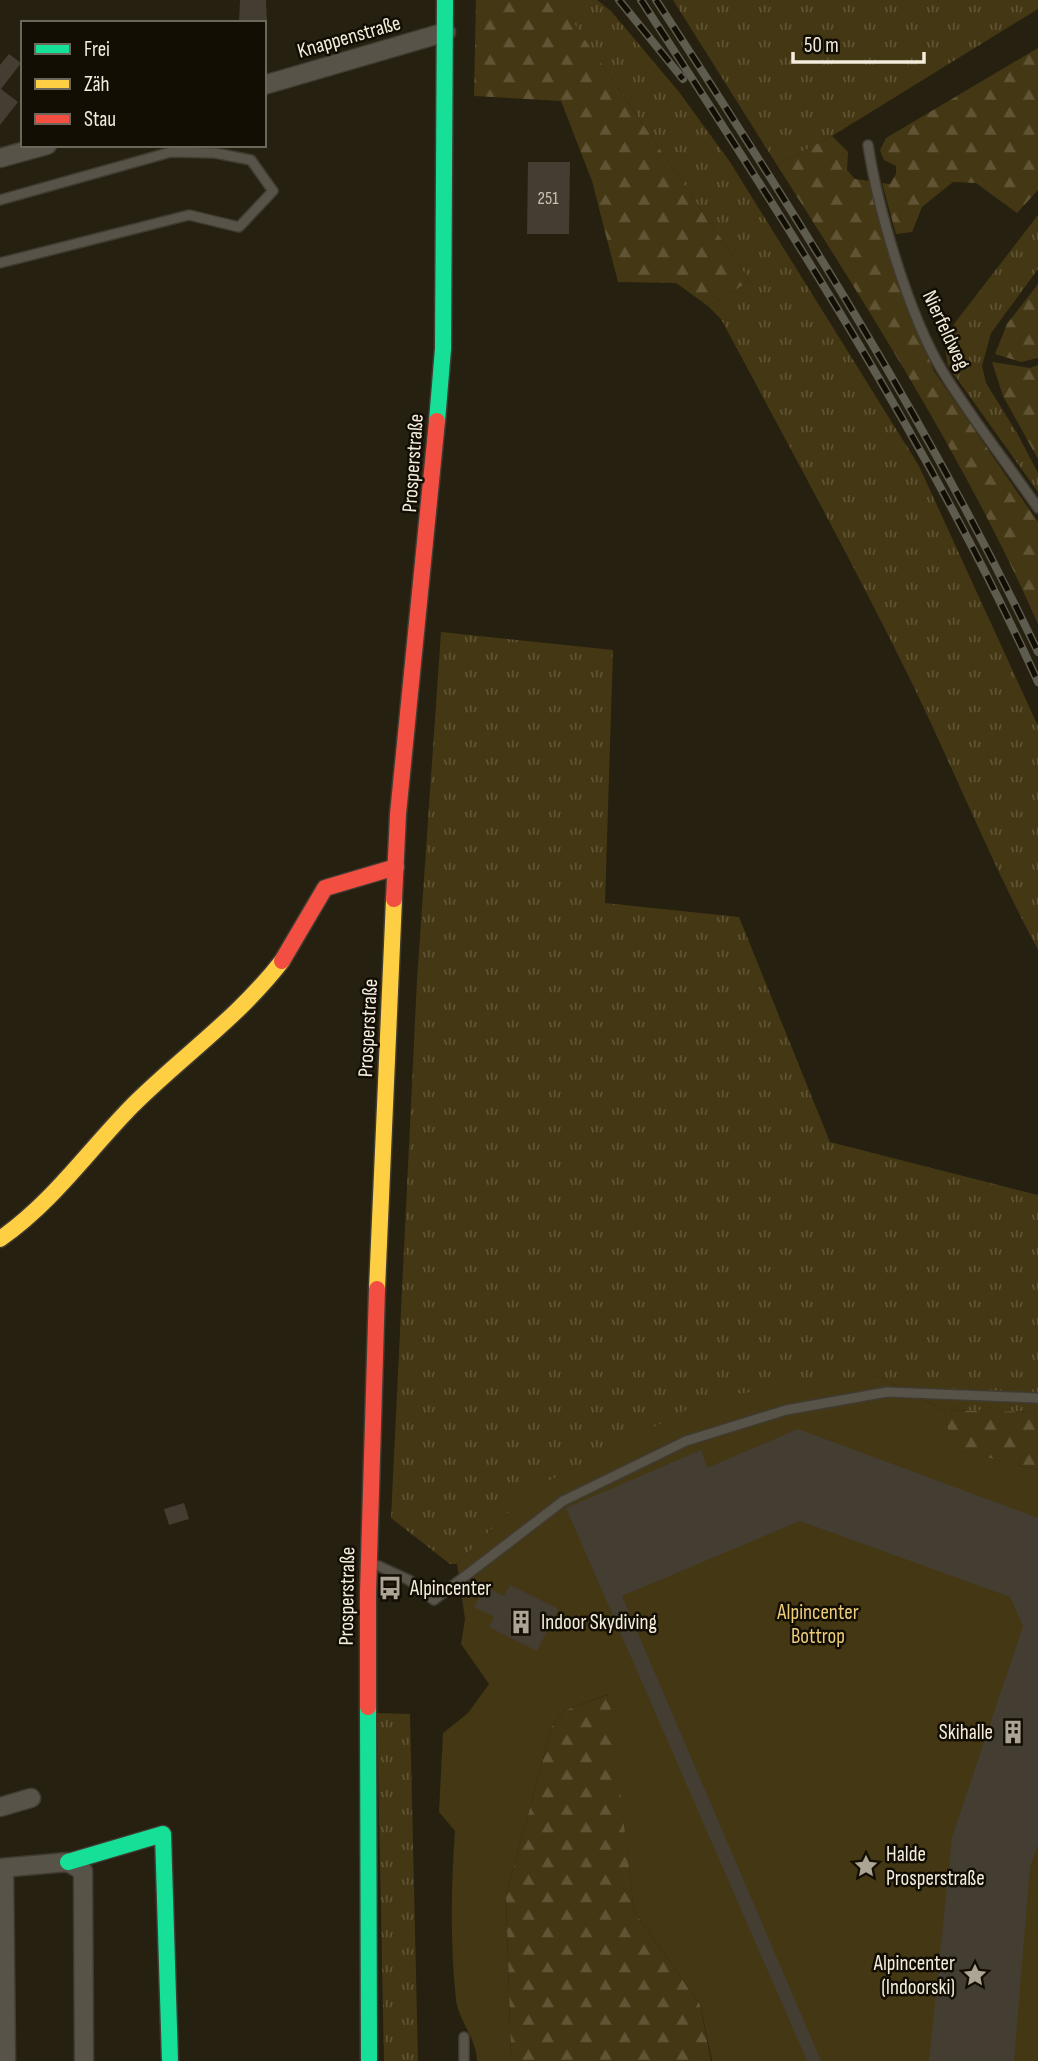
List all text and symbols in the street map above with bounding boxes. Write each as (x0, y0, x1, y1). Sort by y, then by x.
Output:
street label: Knappenstraße (294, 10, 404, 64)
legend (21, 21, 266, 147)
scale bar (793, 21, 924, 65)
text: 50 m (804, 33, 839, 58)
text: Frei (84, 37, 110, 62)
text: Zäh (84, 72, 110, 97)
text: Stau (84, 107, 116, 132)
house number: 251 (538, 188, 559, 209)
street label: Nierfeldweg (917, 286, 975, 374)
street label: Prosperstraße (397, 413, 429, 513)
street label: Prosperstraße (353, 978, 383, 1078)
street label: Prosperstraße (334, 1546, 360, 1646)
bus stop icon: Alpincenter (376, 1574, 404, 1602)
place label: Alpincenter (409, 1576, 491, 1601)
park label: Alpincenter Bottrop (776, 1600, 859, 1649)
building icon: Indoor Skydiving (507, 1608, 535, 1636)
place label: Indoor Skydiving (541, 1610, 657, 1635)
building icon: Skihalle (999, 1718, 1027, 1746)
place label: Skihalle (939, 1720, 993, 1745)
place label: Halde Prosperstraße (886, 1842, 985, 1891)
place icon: Halde Prosperstraße (852, 1852, 880, 1880)
place label: Alpincenter (Indoorski) (873, 1951, 955, 2000)
place icon: Alpincenter (Indoorski) (961, 1961, 989, 1989)

